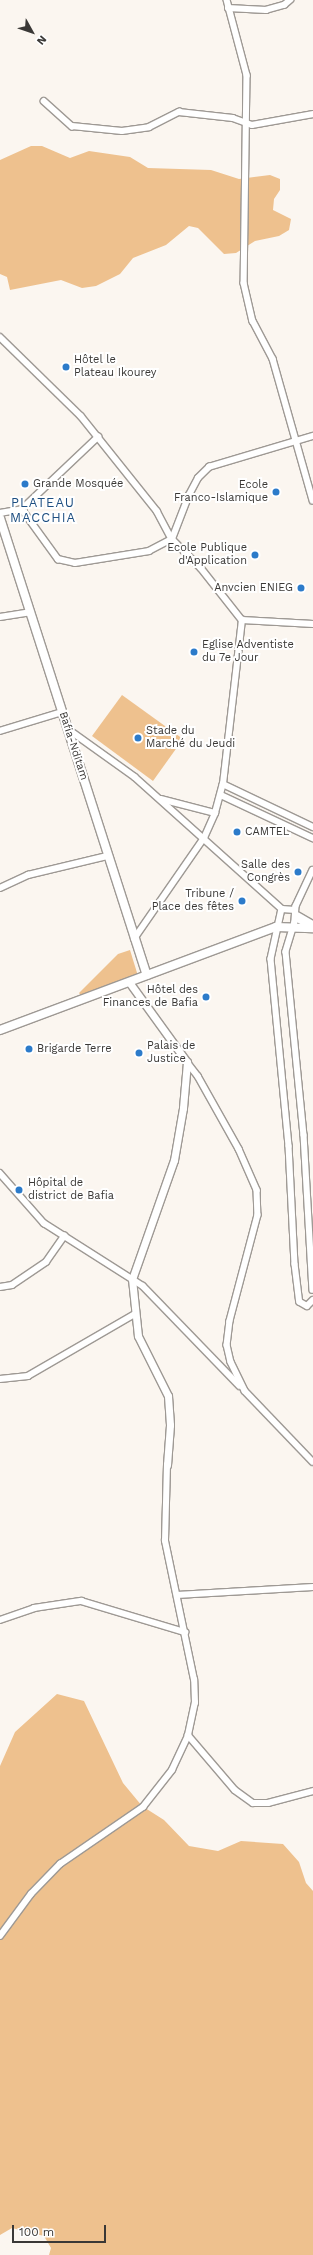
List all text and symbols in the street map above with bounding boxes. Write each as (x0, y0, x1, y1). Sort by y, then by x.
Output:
north arrow (12, 12, 52, 52)
text: N (34, 33, 49, 47)
place label: Hôtel le Plateau Ikourey (74, 354, 156, 380)
marker: Hôtel le Plateau Ikourey (61, 362, 71, 372)
place label: Grande Mosquée (33, 477, 123, 491)
marker: Grande Mosquée (20, 479, 30, 489)
place label: Ecole Franco-Islamique (174, 479, 268, 505)
marker: Ecole Franco-Islamique (271, 487, 281, 497)
district label: PLATEAU MACCHIA (10, 496, 76, 527)
place label: Ecole Publique d'Application (167, 542, 247, 568)
marker: Ecole Publique d'Application (250, 550, 260, 560)
place label: Anvcien ENIEG (214, 581, 293, 595)
marker: Anvcien ENIEG (296, 583, 306, 593)
place label: Eglise Adventiste du 7e Jour (202, 639, 294, 665)
marker: Eglise Adventiste du 7e Jour (189, 647, 199, 657)
street label: Bafia-Nditam (56, 710, 90, 782)
place label: Stade du Marché du Jeudi (146, 725, 235, 751)
marker: Stade du Marché du Jeudi (133, 733, 143, 743)
place label: CAMTEL (245, 825, 289, 839)
marker: CAMTEL (232, 827, 242, 837)
place label: Salle des Congrès (241, 859, 290, 885)
marker: Salle des Congrès (293, 867, 303, 877)
place label: Tribune / Place des fêtes (152, 888, 234, 914)
marker: Tribune / Place des fêtes (237, 896, 247, 906)
place label: Hôtel des Finances de Bafia (103, 984, 198, 1010)
marker: Hôtel des Finances de Bafia (201, 992, 211, 1002)
place label: Palais de Justice (147, 1040, 195, 1066)
place label: Brigarde Terre (37, 1042, 112, 1056)
marker: Brigarde Terre (24, 1044, 34, 1054)
marker: Palais de Justice (134, 1048, 144, 1058)
place label: Hôpital de district de Bafia (28, 1177, 114, 1203)
marker: Hôpital de district de Bafia (13, 1184, 25, 1196)
scale bar (14, 2217, 108, 2243)
text: 100 m (19, 2225, 54, 2239)

